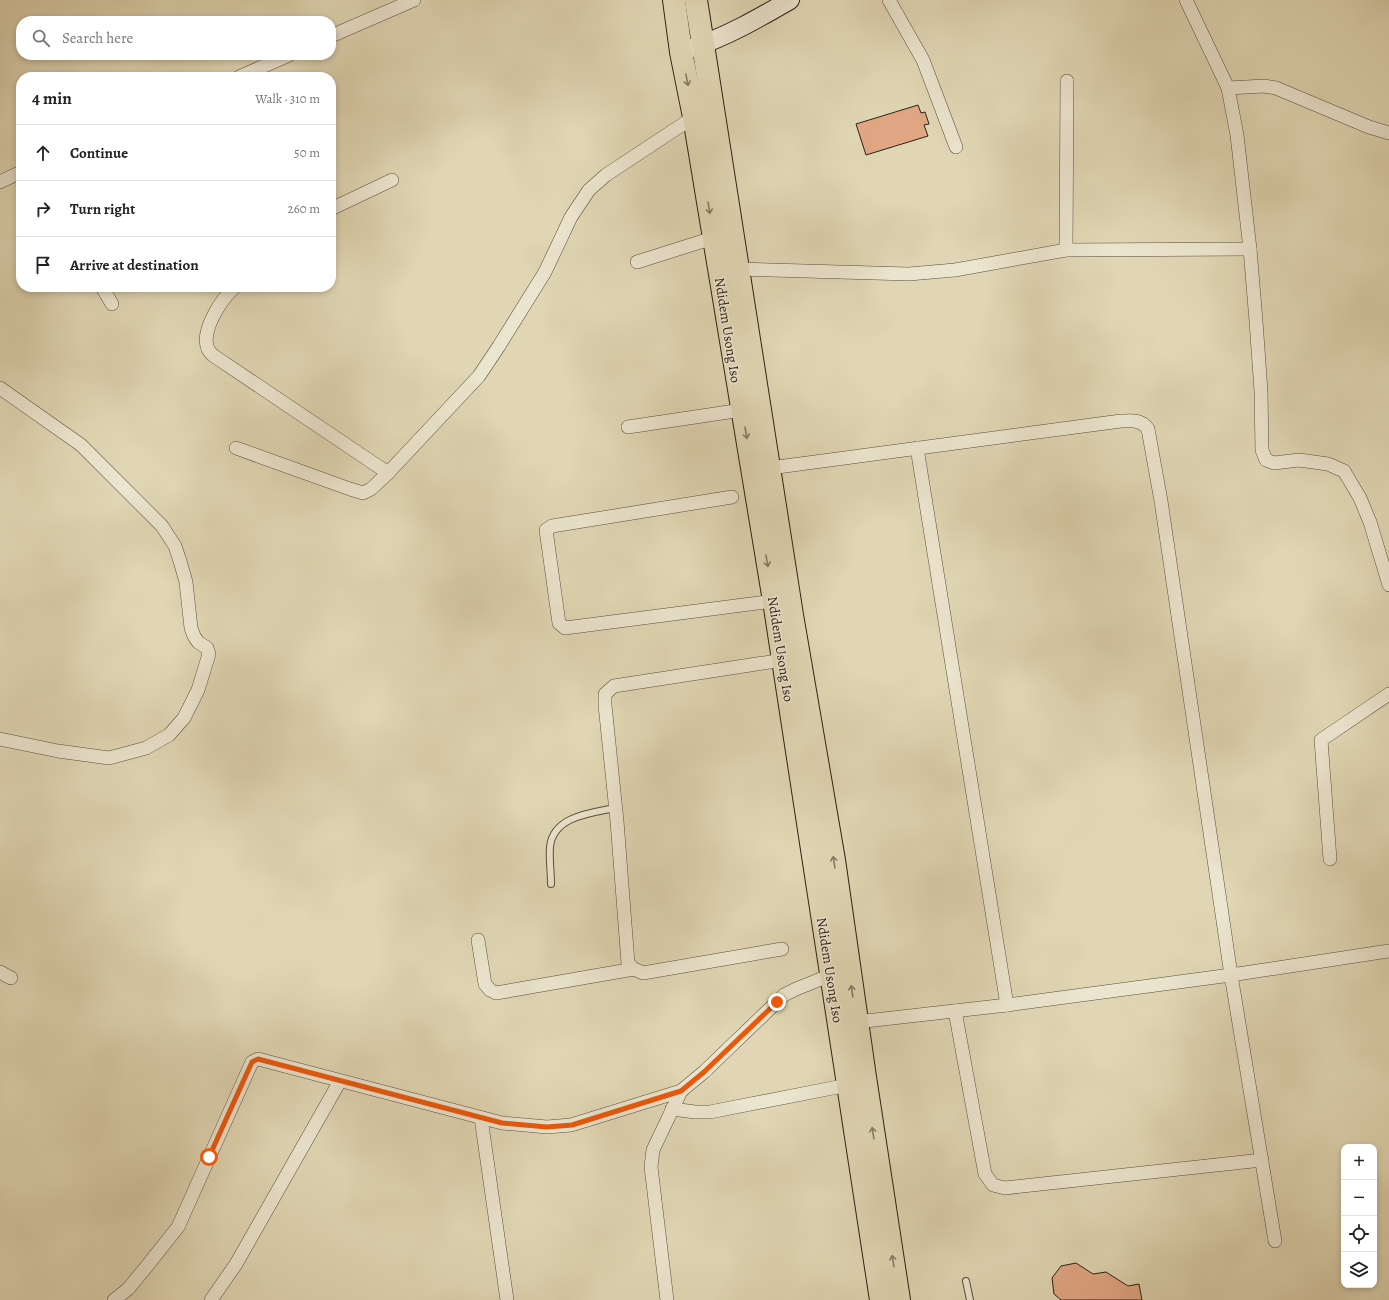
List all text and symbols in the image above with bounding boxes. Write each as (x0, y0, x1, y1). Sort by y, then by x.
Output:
search box (16, 16, 336, 60)
icon: search (30, 27, 52, 49)
text: Search here (62, 28, 133, 48)
one-way arrow (683, 73, 691, 86)
text: 4 min (32, 87, 72, 110)
text: Walk · 310 m (255, 90, 320, 107)
icon: ahead (32, 142, 54, 164)
text: Continue (70, 143, 128, 163)
text: 50 m (294, 144, 320, 161)
icon: right (32, 198, 54, 220)
text: Turn right (70, 199, 135, 219)
text: 260 m (287, 200, 320, 217)
one-way arrow (705, 201, 713, 214)
icon: arrive (32, 254, 54, 276)
text: Arrive at destination (70, 255, 199, 275)
street label: Ndidem Usong Iso (710, 276, 745, 384)
one-way arrow (742, 426, 750, 439)
one-way arrow (764, 554, 772, 567)
street label: Ndidem Usong Iso (763, 595, 798, 703)
one-way arrow (830, 856, 838, 869)
street label: Ndidem Usong Iso (812, 916, 847, 1024)
one-way arrow (848, 984, 856, 997)
route end (768, 993, 786, 1011)
one-way arrow (869, 1127, 877, 1140)
map controls (1341, 1144, 1377, 1288)
button: + (1341, 1144, 1377, 1180)
route start (200, 1148, 218, 1166)
button: − (1341, 1180, 1377, 1216)
button: locate (1341, 1216, 1377, 1252)
button: layers (1341, 1252, 1377, 1288)
one-way arrow (889, 1255, 897, 1268)

